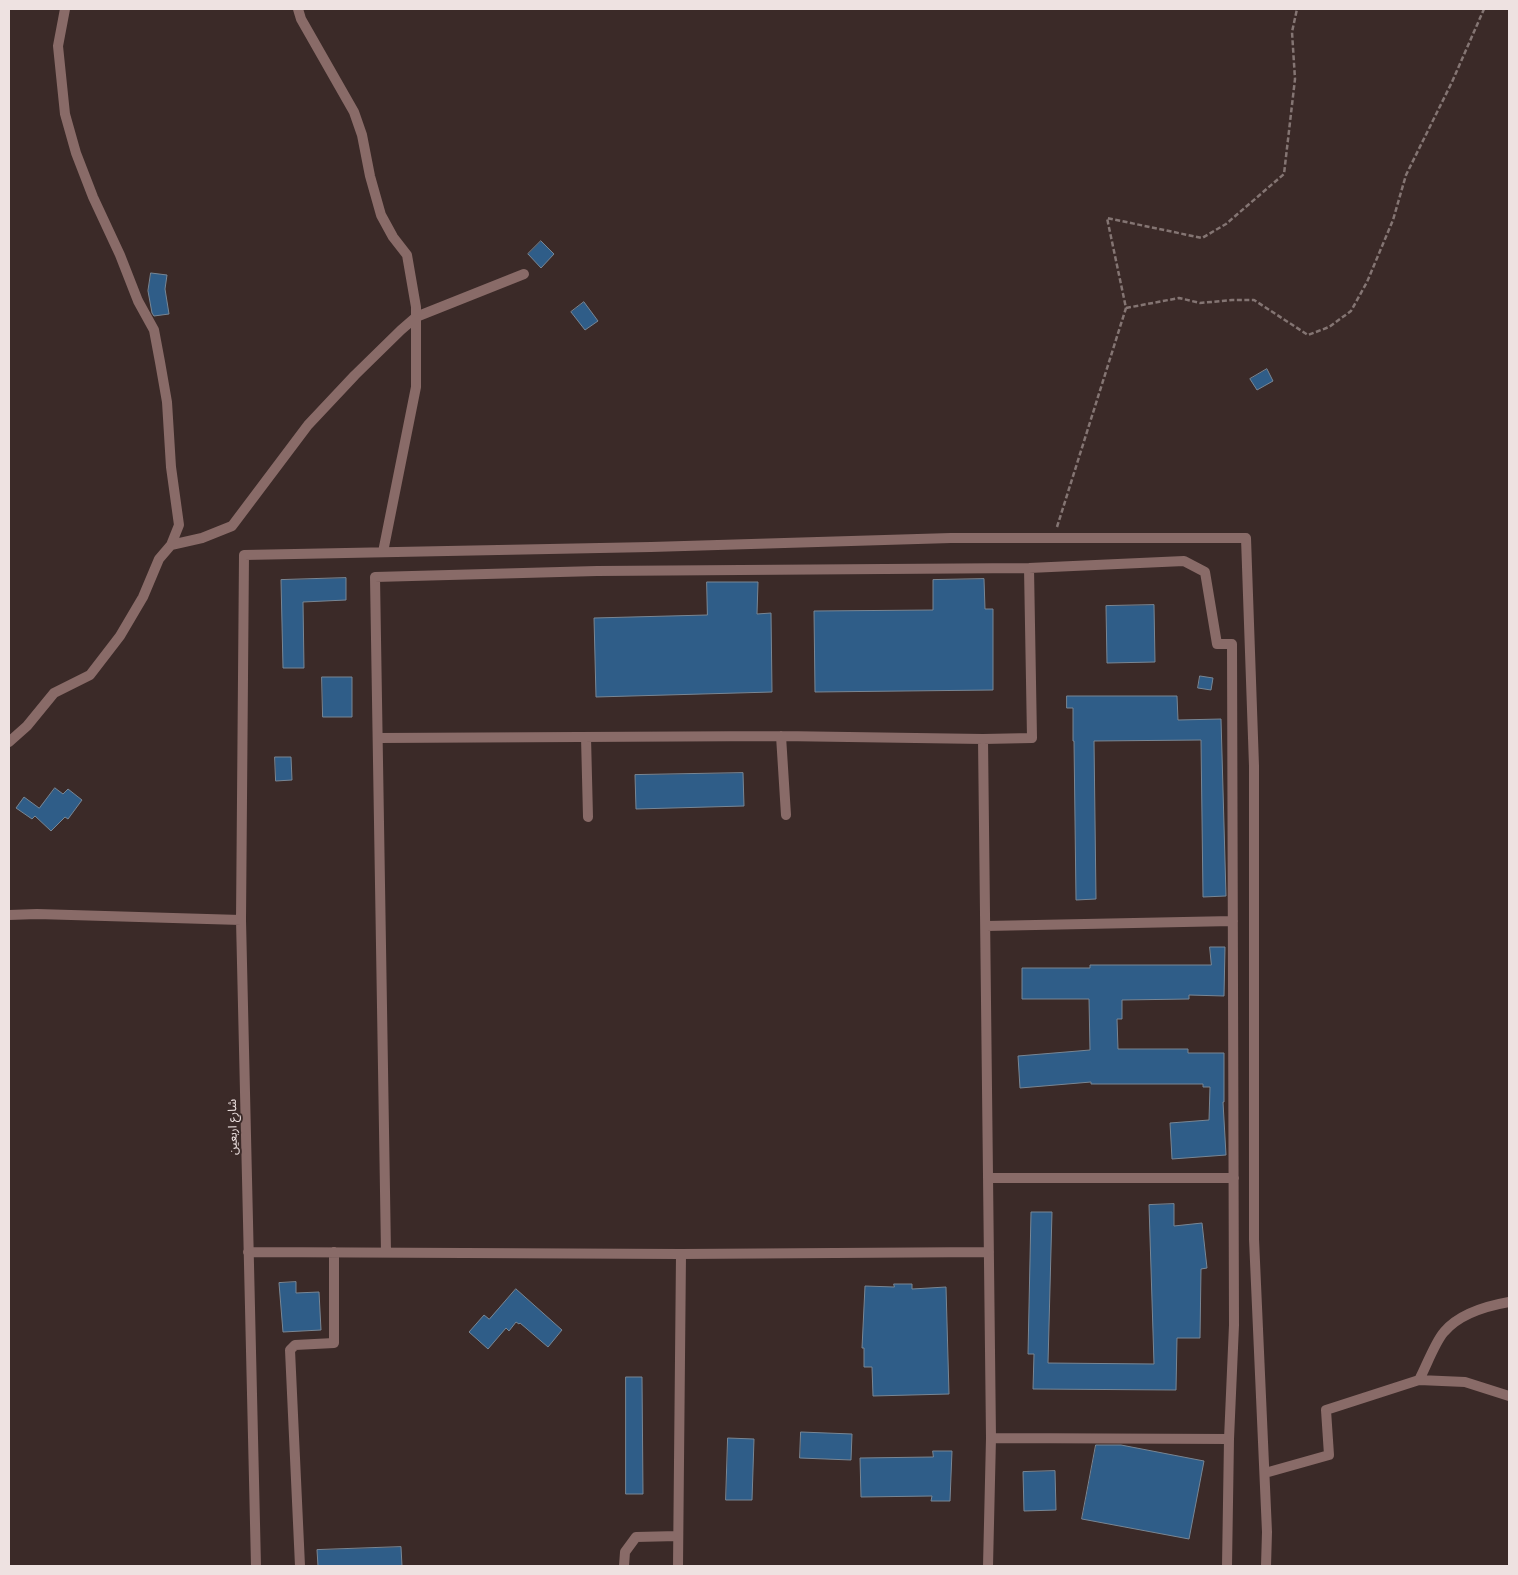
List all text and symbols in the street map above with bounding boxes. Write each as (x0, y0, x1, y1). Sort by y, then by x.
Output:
street label: شارع اربعين (225, 1099, 241, 1155)

